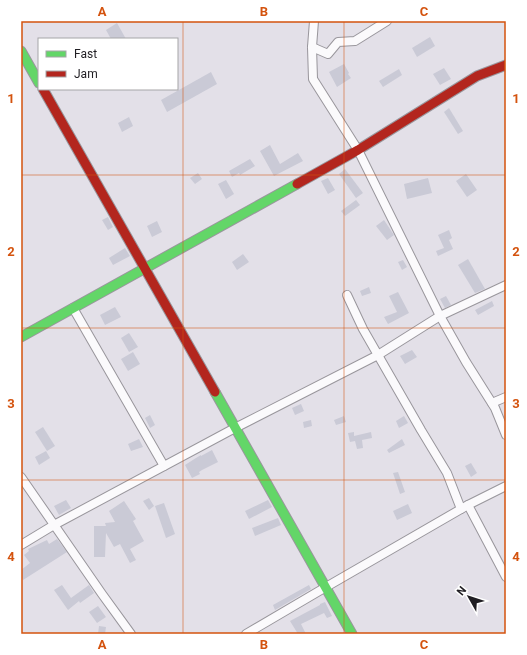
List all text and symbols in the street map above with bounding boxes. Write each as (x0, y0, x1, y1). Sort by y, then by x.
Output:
text: A (98, 4, 107, 19)
text: B (260, 4, 268, 19)
text: C (420, 4, 429, 19)
legend (38, 38, 178, 90)
text: Fast (74, 47, 97, 61)
text: Jam (74, 67, 98, 81)
text: 1 (7, 91, 15, 106)
text: 1 (512, 91, 520, 106)
text: 2 (7, 244, 15, 259)
text: 2 (512, 244, 520, 259)
text: 3 (7, 396, 15, 411)
text: 3 (512, 396, 520, 411)
text: 4 (7, 549, 15, 564)
text: 4 (512, 549, 520, 564)
north arrow (449, 577, 489, 617)
text: N (454, 584, 469, 598)
text: A (98, 637, 107, 652)
text: B (260, 637, 268, 652)
text: C (420, 637, 429, 652)

